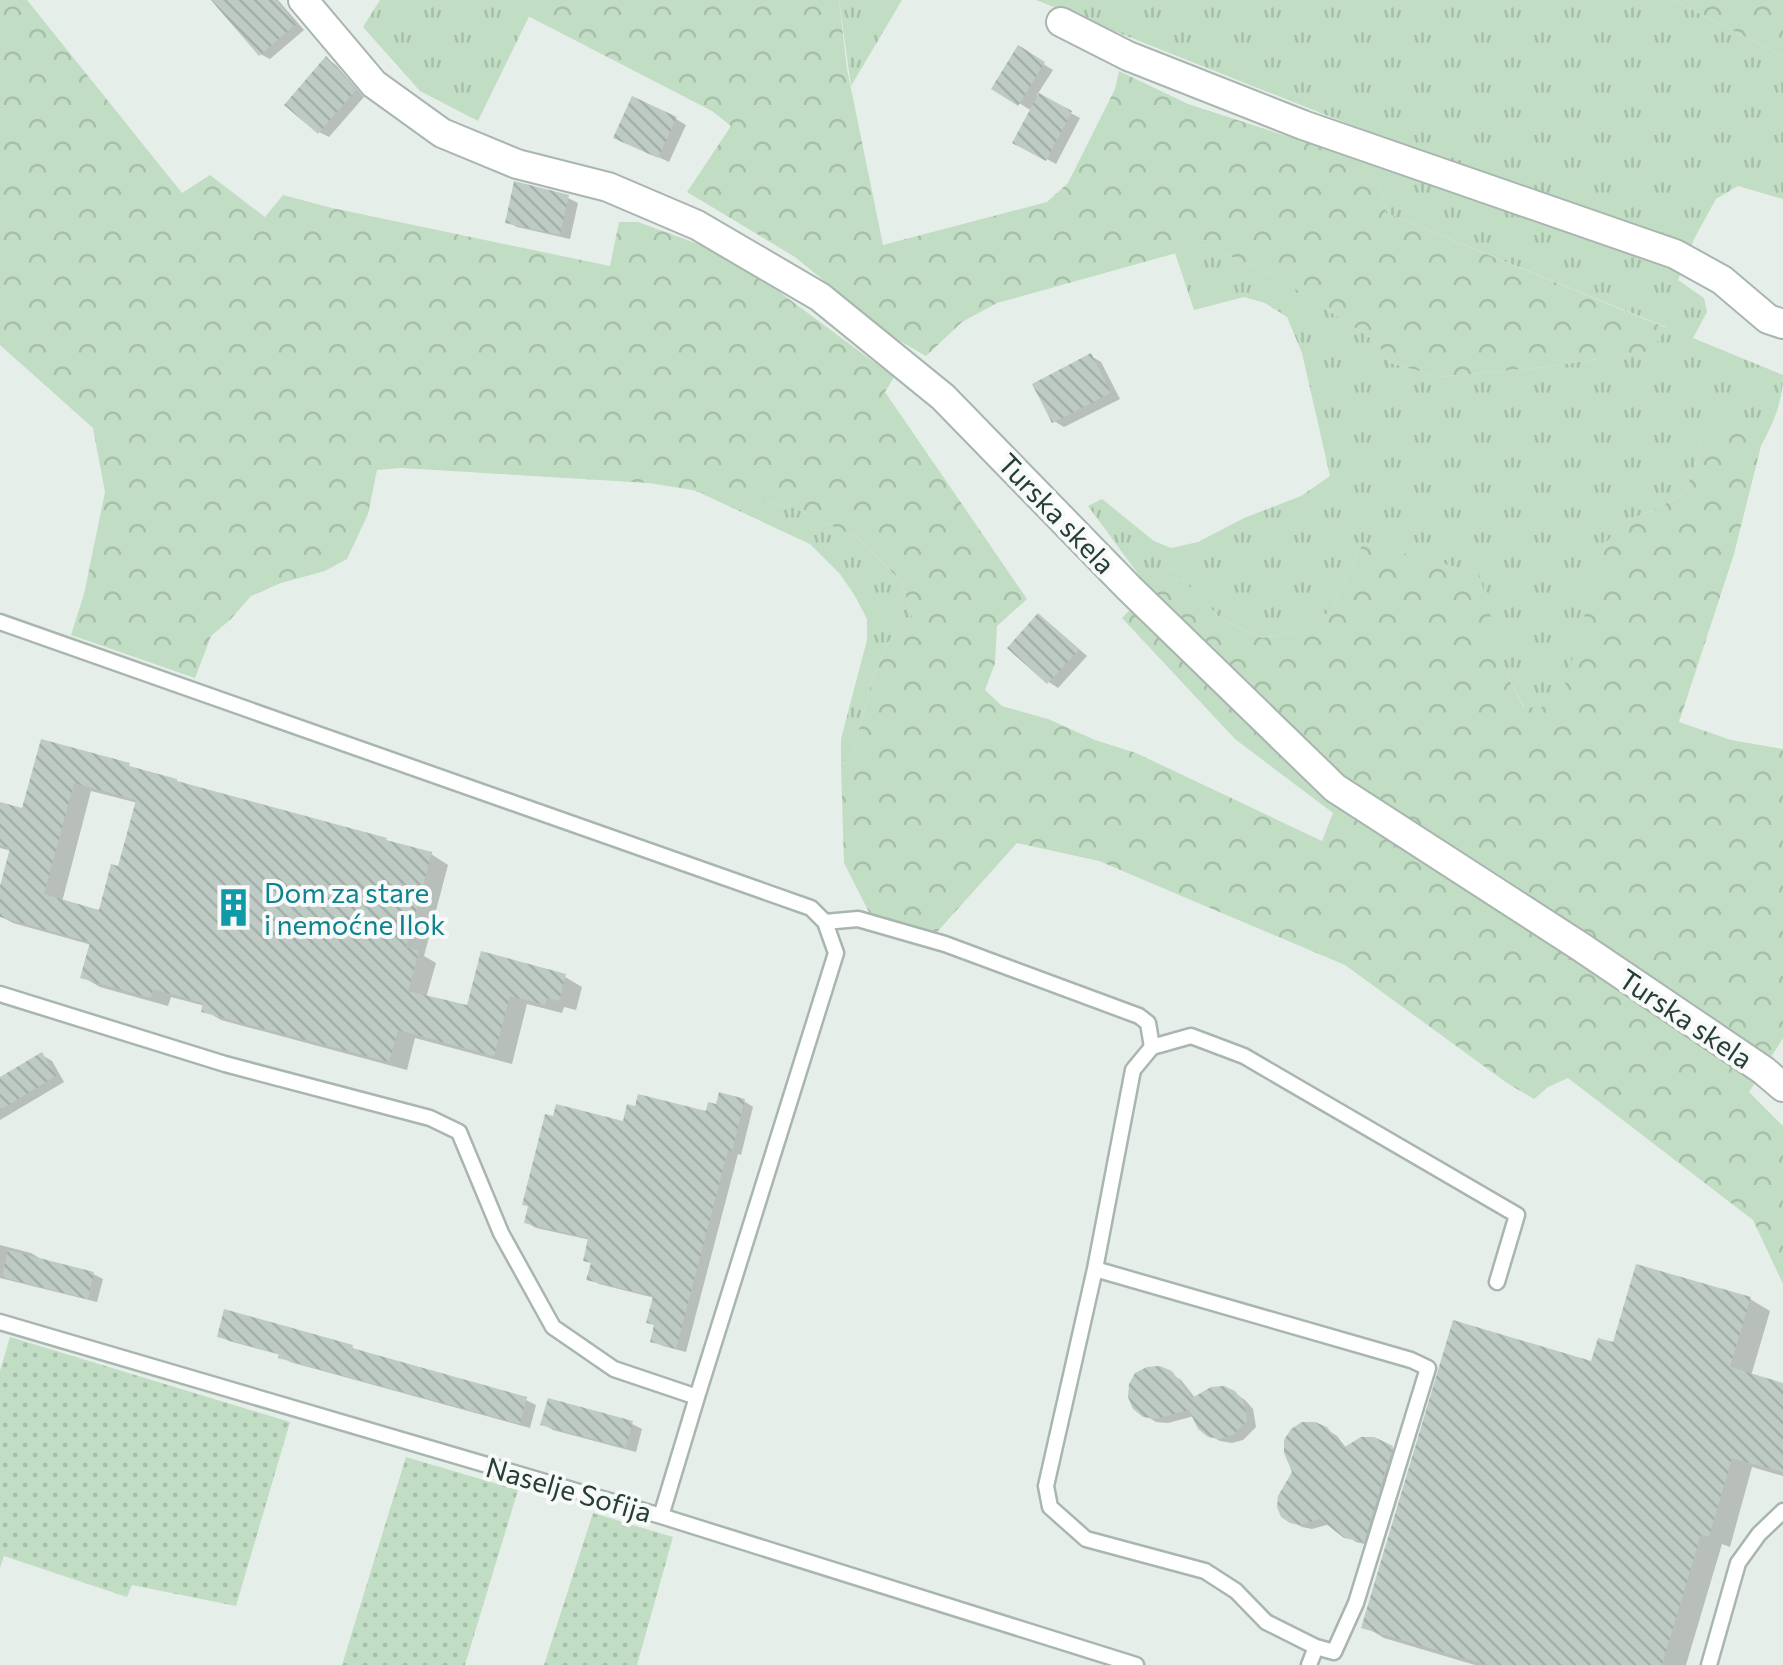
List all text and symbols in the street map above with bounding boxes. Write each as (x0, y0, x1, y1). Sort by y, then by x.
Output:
street label: Turska skela (991, 446, 1123, 580)
place label: Dom za stare i nemoćne Ilok (264, 875, 445, 941)
building icon: Dom za stare i nemoćne Ilok (213, 887, 255, 929)
street label: Turska skela (1613, 961, 1759, 1075)
street label: Naselje Sofija (482, 1449, 656, 1529)

